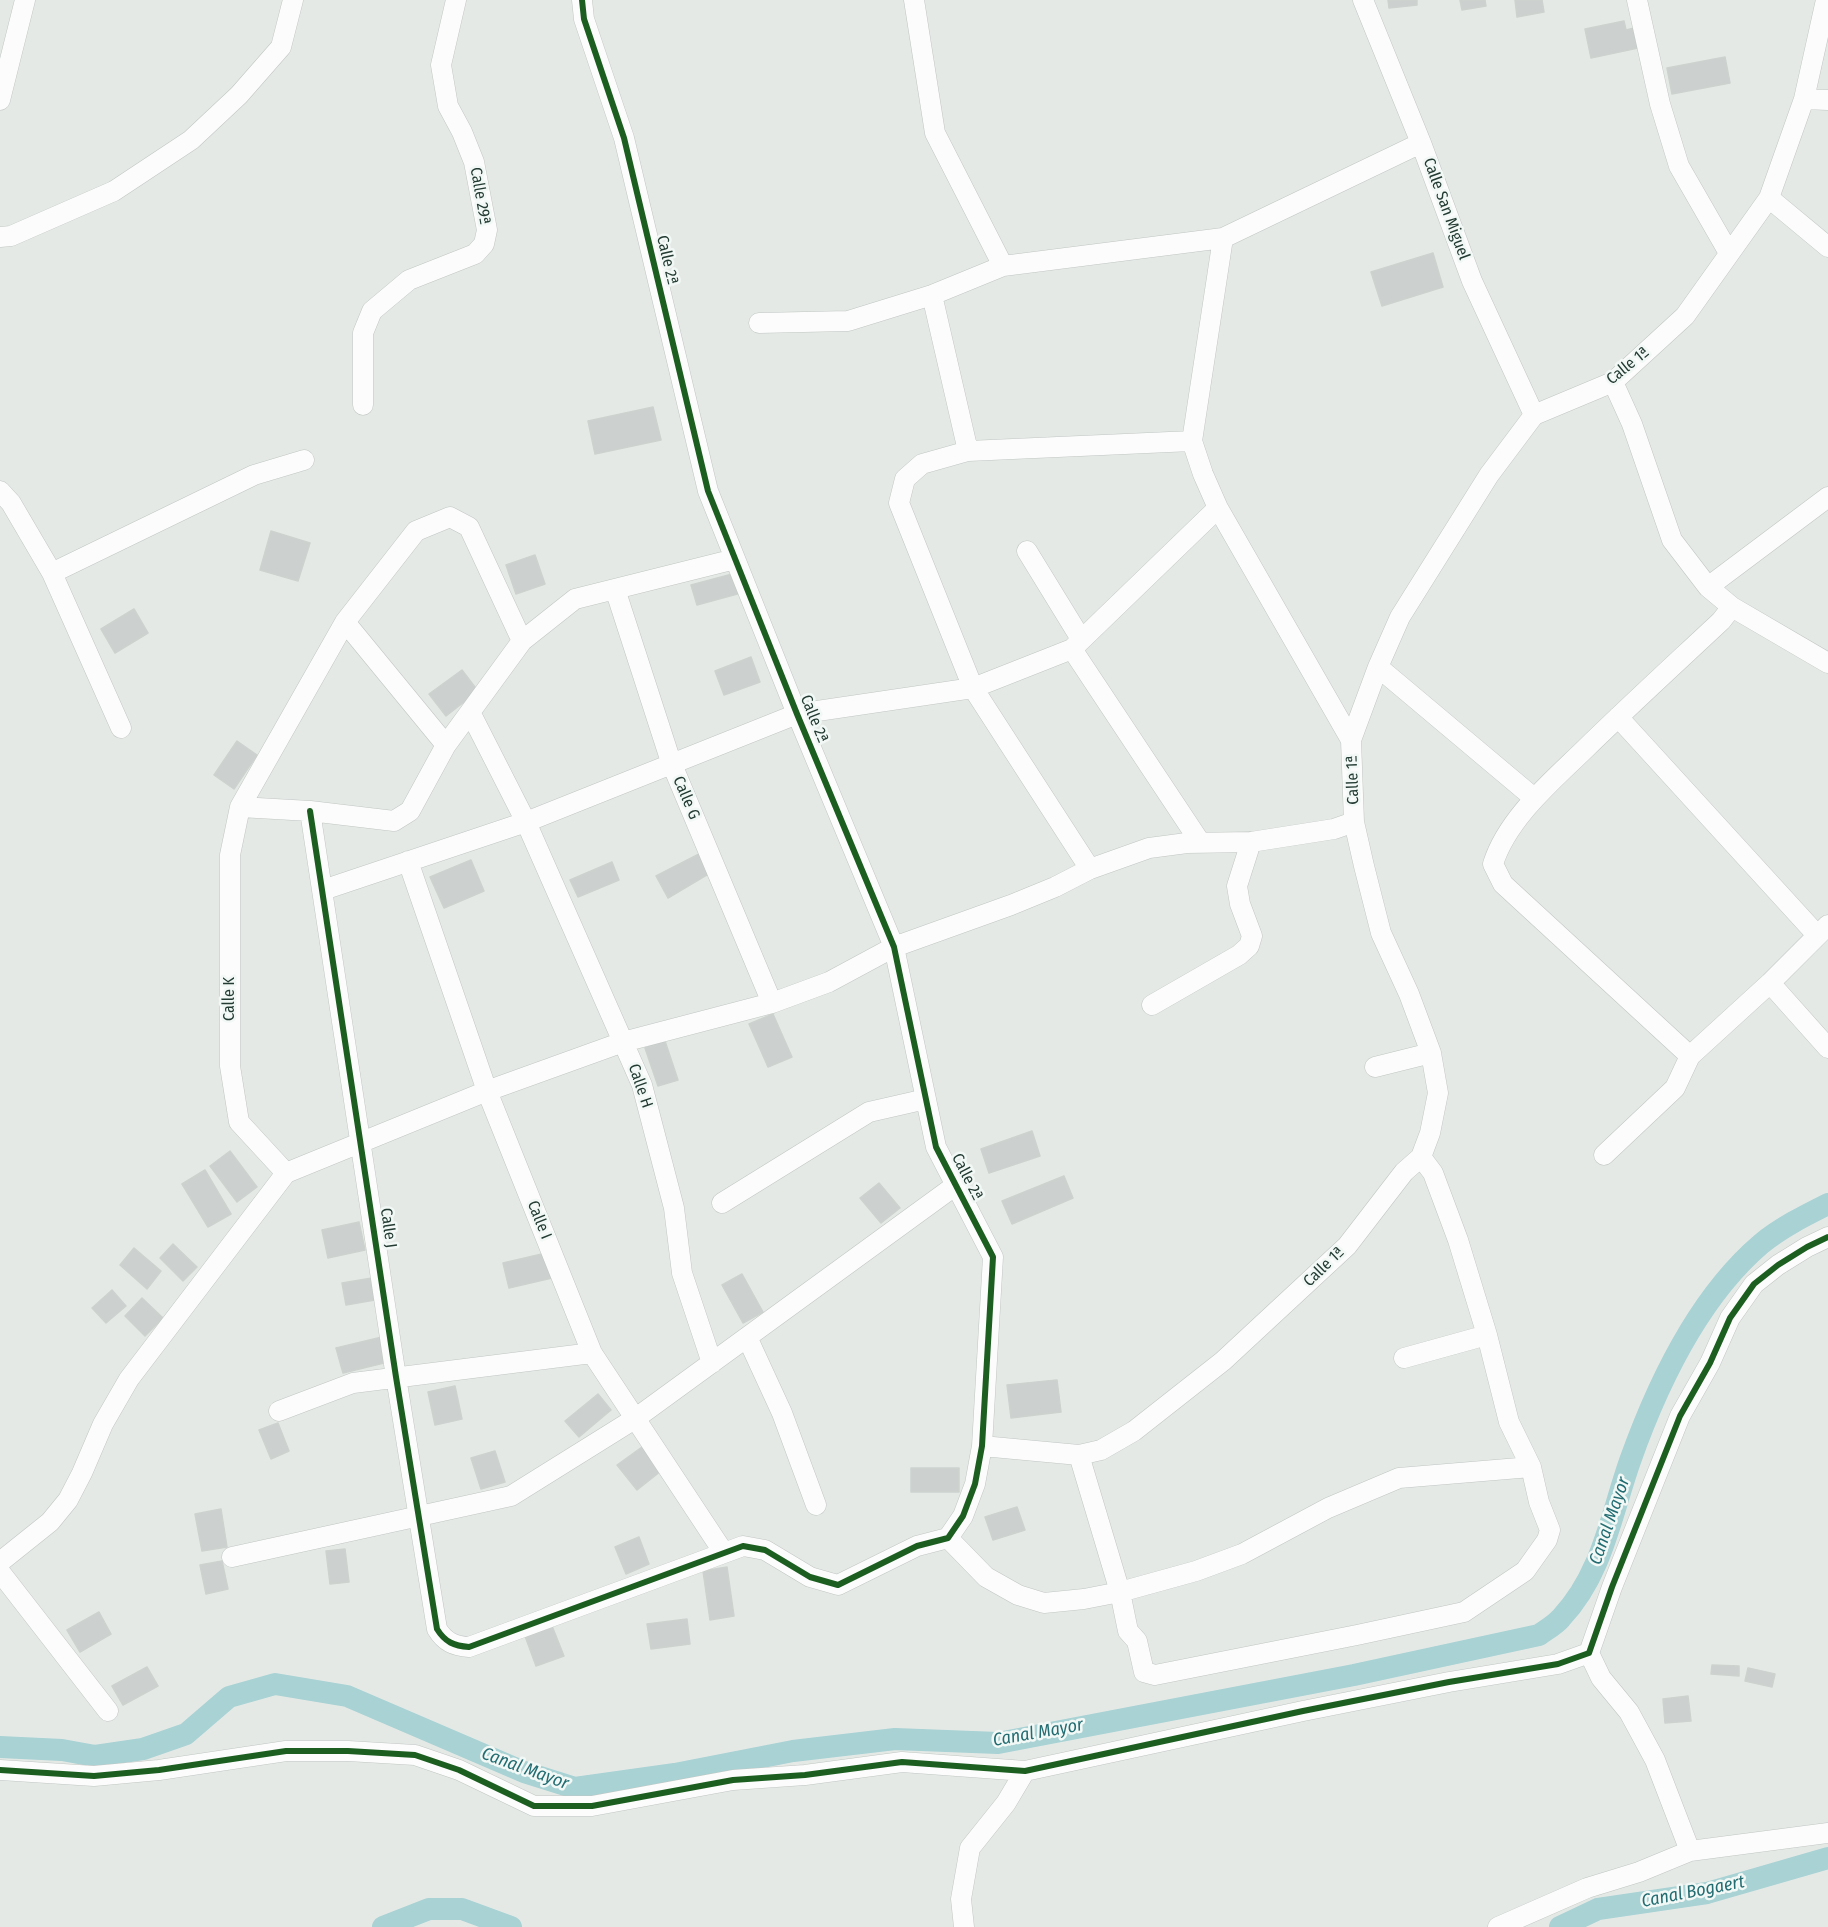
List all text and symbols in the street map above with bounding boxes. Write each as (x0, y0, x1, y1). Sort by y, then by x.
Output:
street label: Calle San Miguel (1419, 155, 1473, 263)
street label: Calle 29ª (466, 166, 494, 226)
street label: Calle 2ª (652, 233, 682, 287)
street label: Calle 1ª (1603, 343, 1653, 389)
street label: Calle 2ª (796, 692, 832, 746)
street label: Calle 1ª (1343, 755, 1363, 805)
street label: Calle G (668, 774, 704, 822)
street label: Calle K (220, 977, 240, 1021)
street label: Calle H (624, 1061, 656, 1111)
street label: Calle 2ª (947, 1150, 987, 1204)
street label: Calle I (523, 1198, 555, 1242)
street label: Calle J (376, 1207, 400, 1249)
street label: Calle 1ª (1300, 1243, 1348, 1291)
water label: Canal Mayor (1585, 1474, 1635, 1568)
water label: Canal Mayor (991, 1714, 1085, 1752)
water label: Canal Mayor (478, 1743, 572, 1795)
water label: Canal Bogaert (1640, 1871, 1746, 1913)

